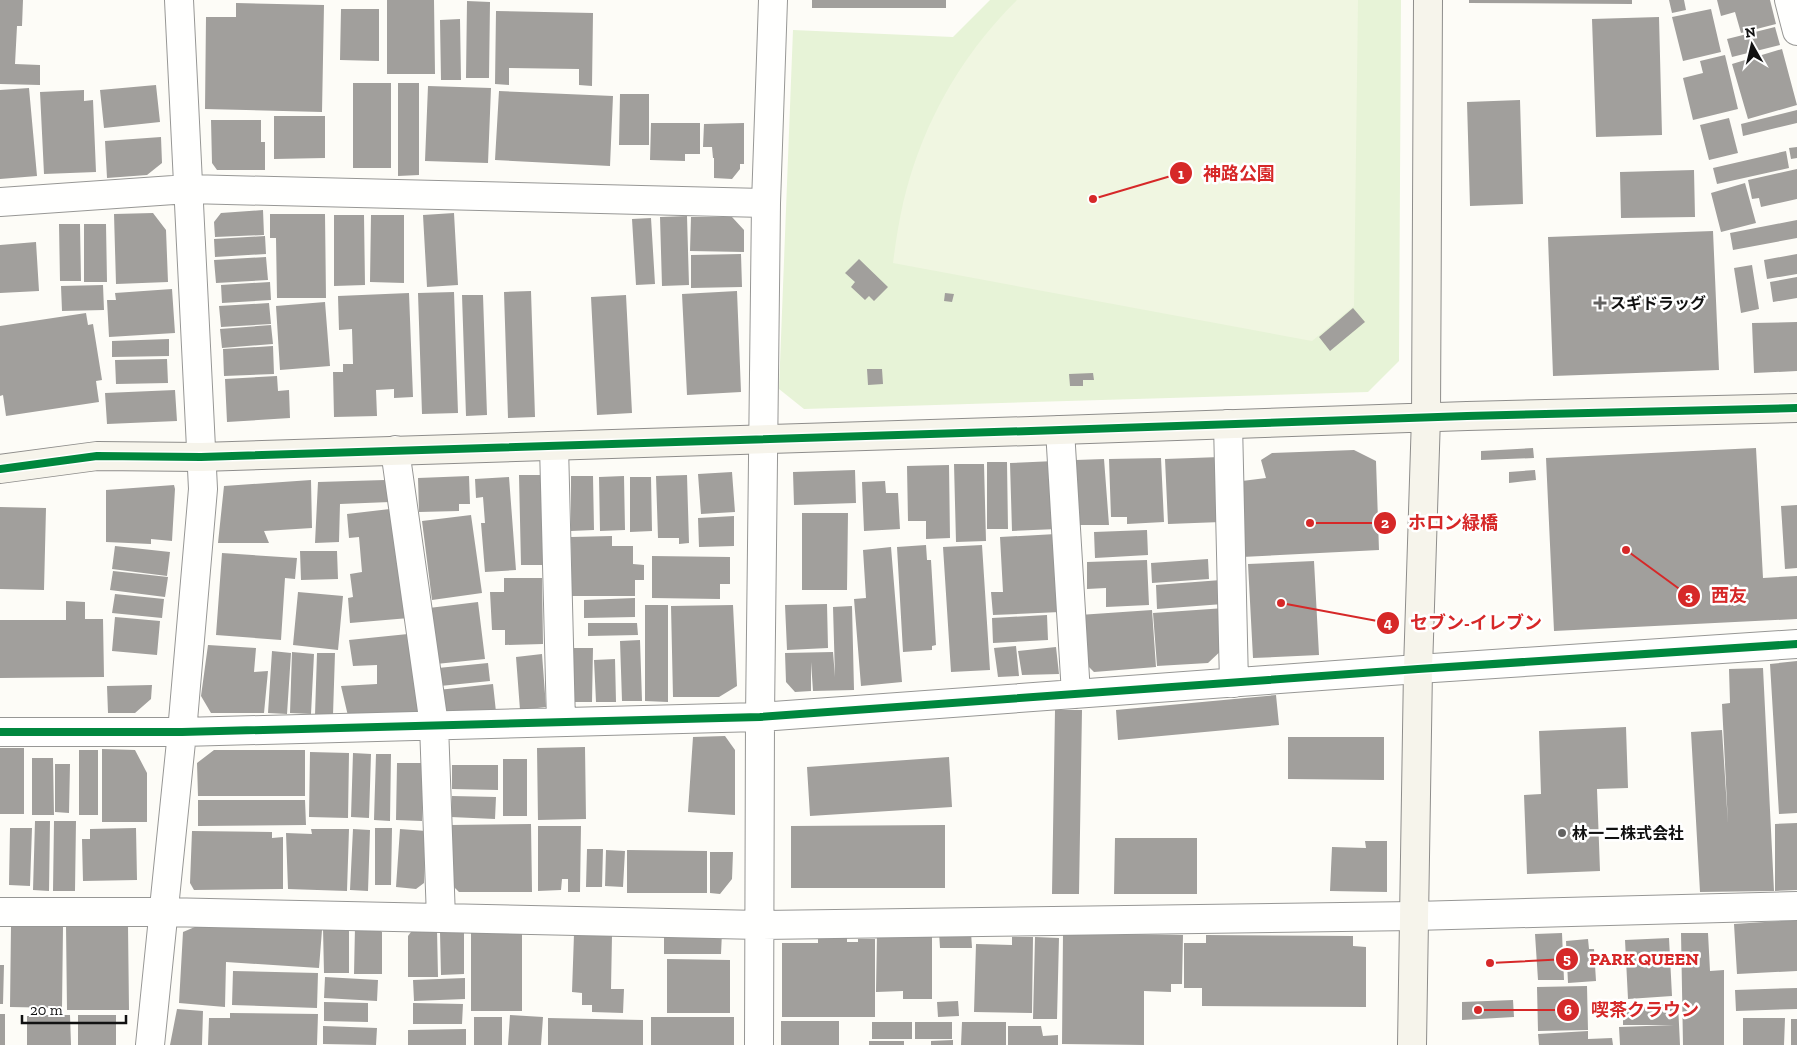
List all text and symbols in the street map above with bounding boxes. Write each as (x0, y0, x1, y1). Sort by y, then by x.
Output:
north arrow (1727, 20, 1777, 70)
text: N (1744, 23, 1757, 42)
callout: 神路公園 (1168, 157, 1285, 190)
text: 神路公園 (1203, 163, 1275, 185)
text: 1 (1178, 165, 1184, 183)
place label: スギドラッグ (1610, 294, 1706, 313)
marker: スギドラッグ (1594, 297, 1606, 309)
callout: ホロン緑橋 (1373, 507, 1508, 540)
text: ホロン緑橋 (1408, 512, 1498, 534)
text: 2 (1381, 514, 1389, 532)
callout: 西友 (1676, 579, 1757, 612)
text: 西友 (1711, 585, 1747, 607)
text: 3 (1685, 587, 1693, 605)
callout: セブン-イレブン (1375, 606, 1552, 639)
text: セブン-イレブン (1410, 612, 1542, 634)
text: 4 (1384, 614, 1393, 632)
place label: 林一二株式会社 (1572, 824, 1684, 843)
marker: 林一二株式会社 (1556, 827, 1568, 839)
callout: PARK QUEEN (1554, 943, 1709, 976)
text: PARK QUEEN (1589, 948, 1699, 970)
text: 5 (1563, 950, 1571, 968)
scale bar (22, 992, 126, 1024)
callout: 喫茶クラウン (1556, 993, 1709, 1026)
text: 喫茶クラウン (1591, 999, 1699, 1021)
text: 20 m (30, 1001, 63, 1019)
text: 6 (1564, 1001, 1572, 1019)

